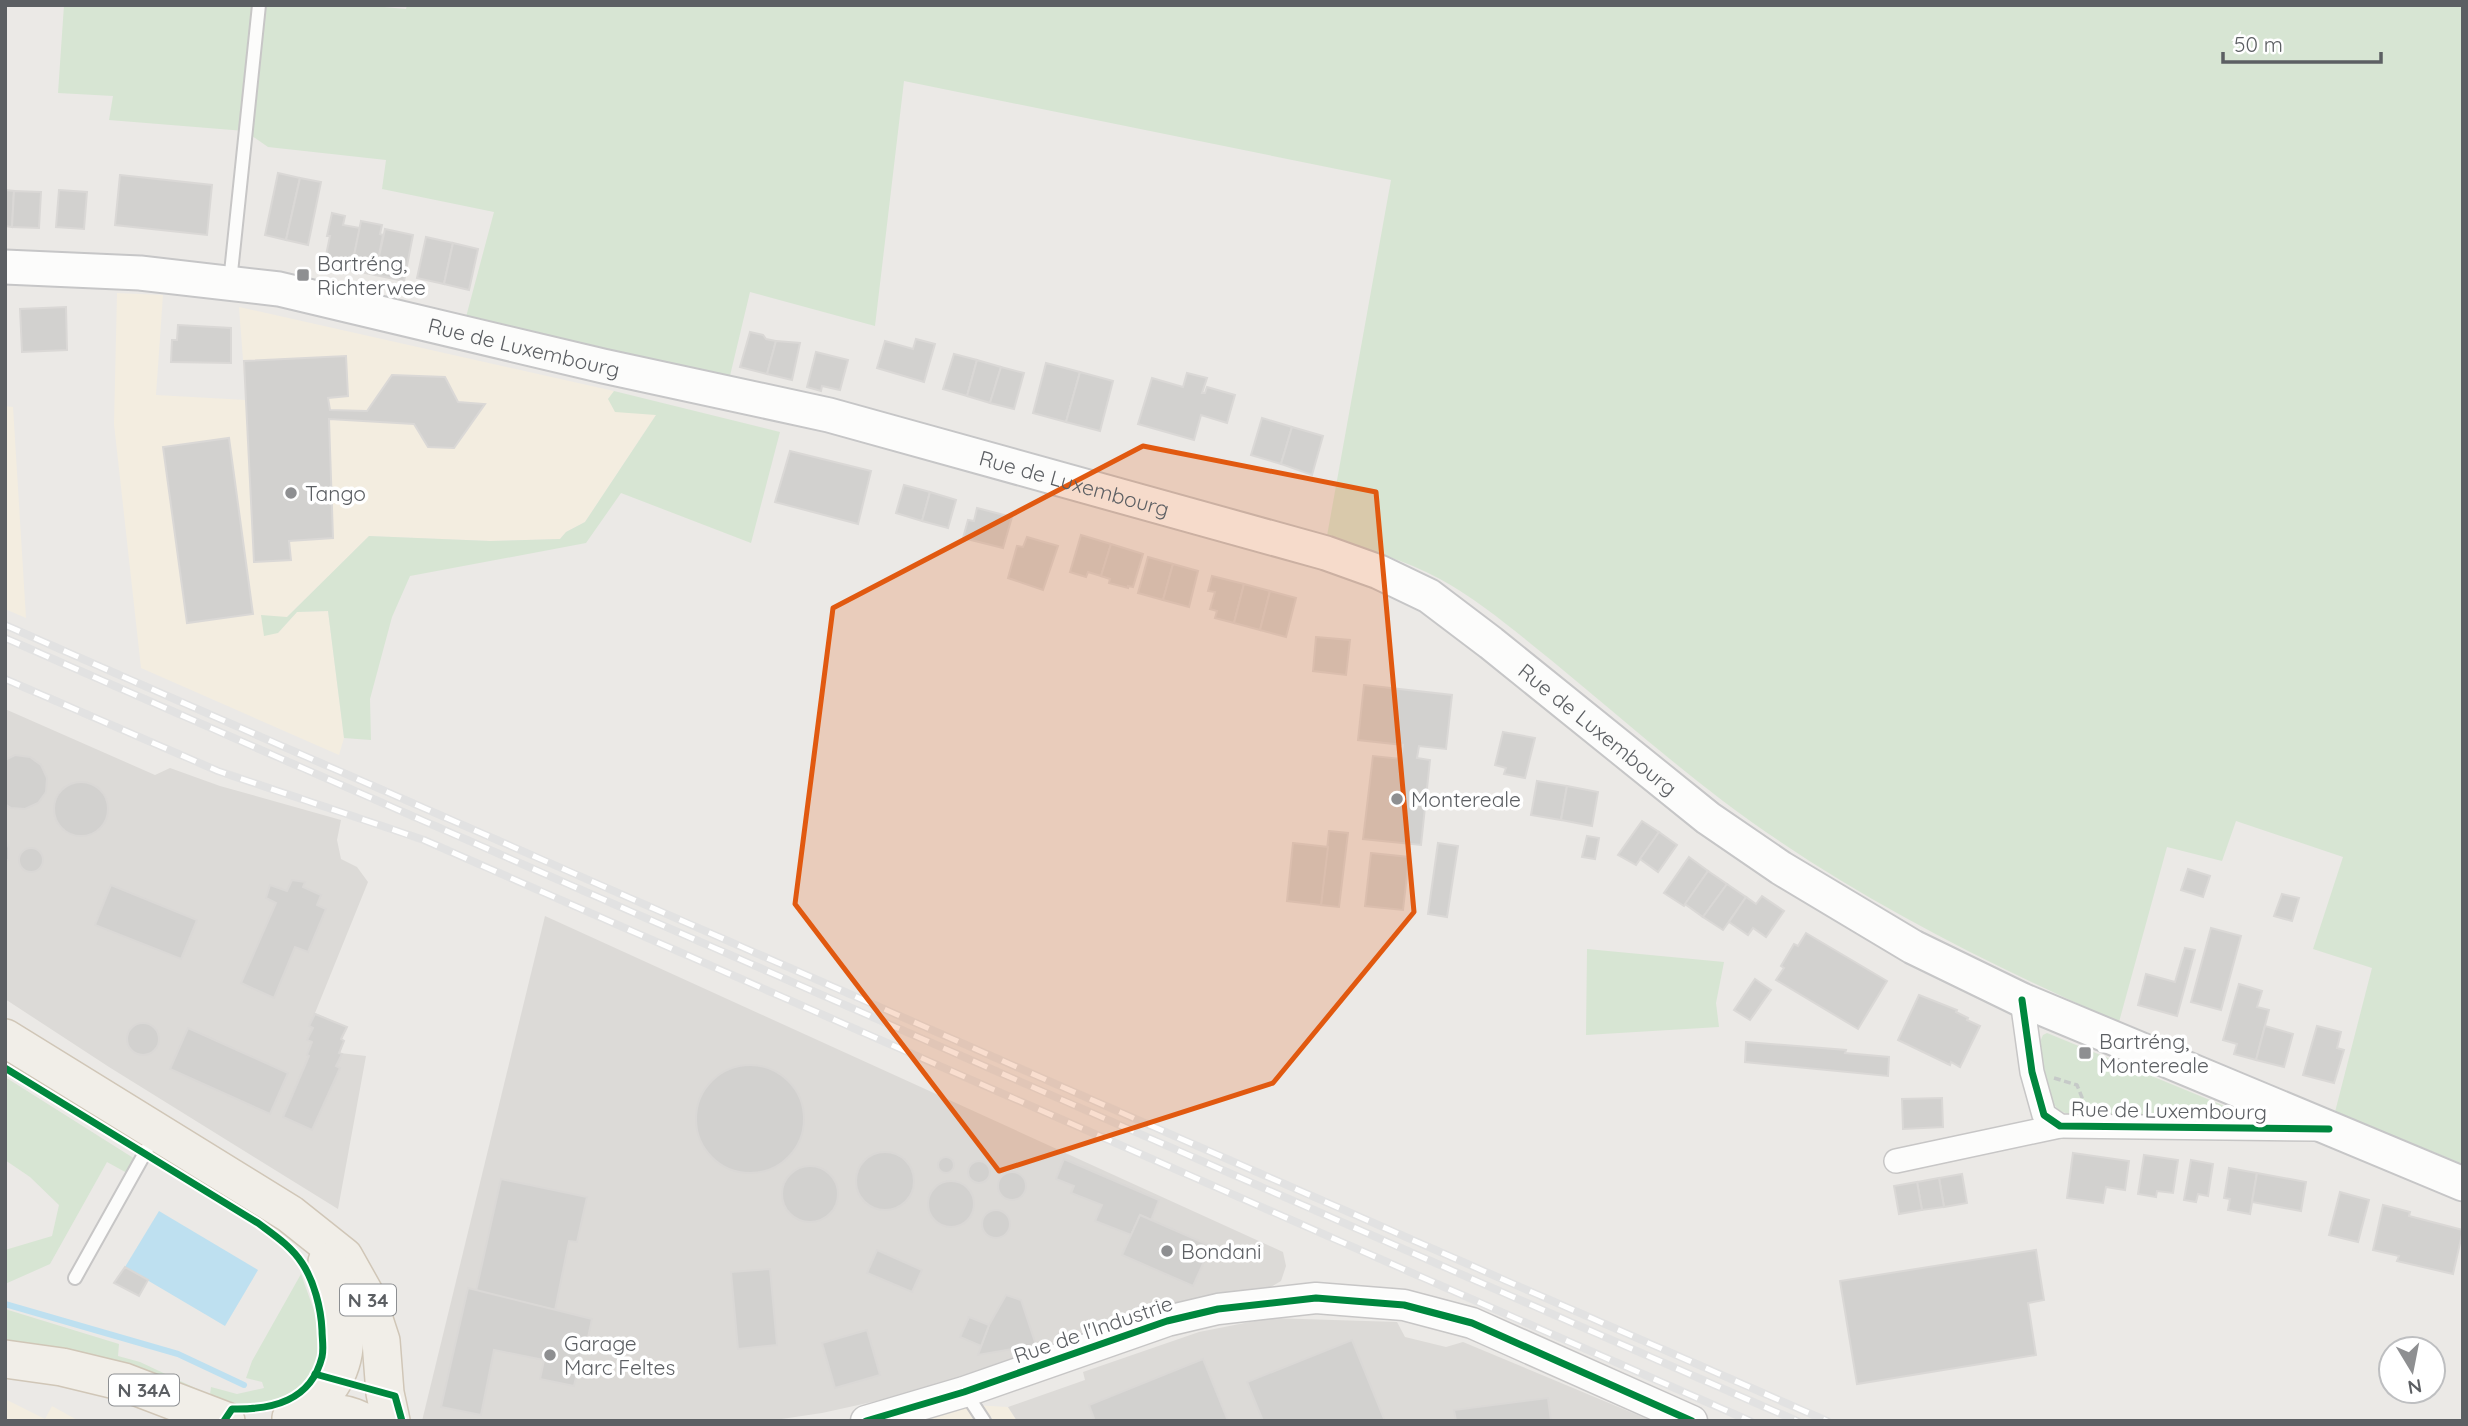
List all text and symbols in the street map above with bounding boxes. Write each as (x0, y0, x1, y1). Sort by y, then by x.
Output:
scale bar (2223, 21, 2380, 65)
text: 50 m (2234, 31, 2283, 57)
place label: Bartréng, Richterwee (317, 250, 426, 300)
marker: Bartréng, Richterwee (295, 267, 311, 283)
street label: Rue de Luxembourg (426, 312, 622, 382)
street label: Rue de Luxembourg (976, 444, 1172, 522)
place label: Tango (305, 480, 366, 506)
marker: Tango (283, 485, 299, 501)
street label: Rue de Luxembourg (1513, 658, 1682, 801)
place label: Montereale (1411, 786, 1521, 812)
marker: Montereale (1389, 791, 1405, 807)
place label: Bartréng, Montereale (2099, 1028, 2209, 1078)
marker: Bartréng, Montereale (2077, 1045, 2093, 1061)
street label: Rue de Luxembourg (2071, 1095, 2267, 1125)
place label: Bondani (1181, 1238, 1262, 1264)
marker: Bondani (1159, 1243, 1175, 1259)
road number: N 34 (340, 1284, 396, 1316)
street label: Rue de l'Industrie (1010, 1290, 1176, 1368)
place label: Garage Marc Feltes (564, 1330, 675, 1380)
north arrow (2377, 1335, 2447, 1405)
marker: Garage Marc Feltes (542, 1347, 558, 1363)
road number: N 34A (109, 1374, 179, 1406)
text: N (2406, 1374, 2424, 1400)

